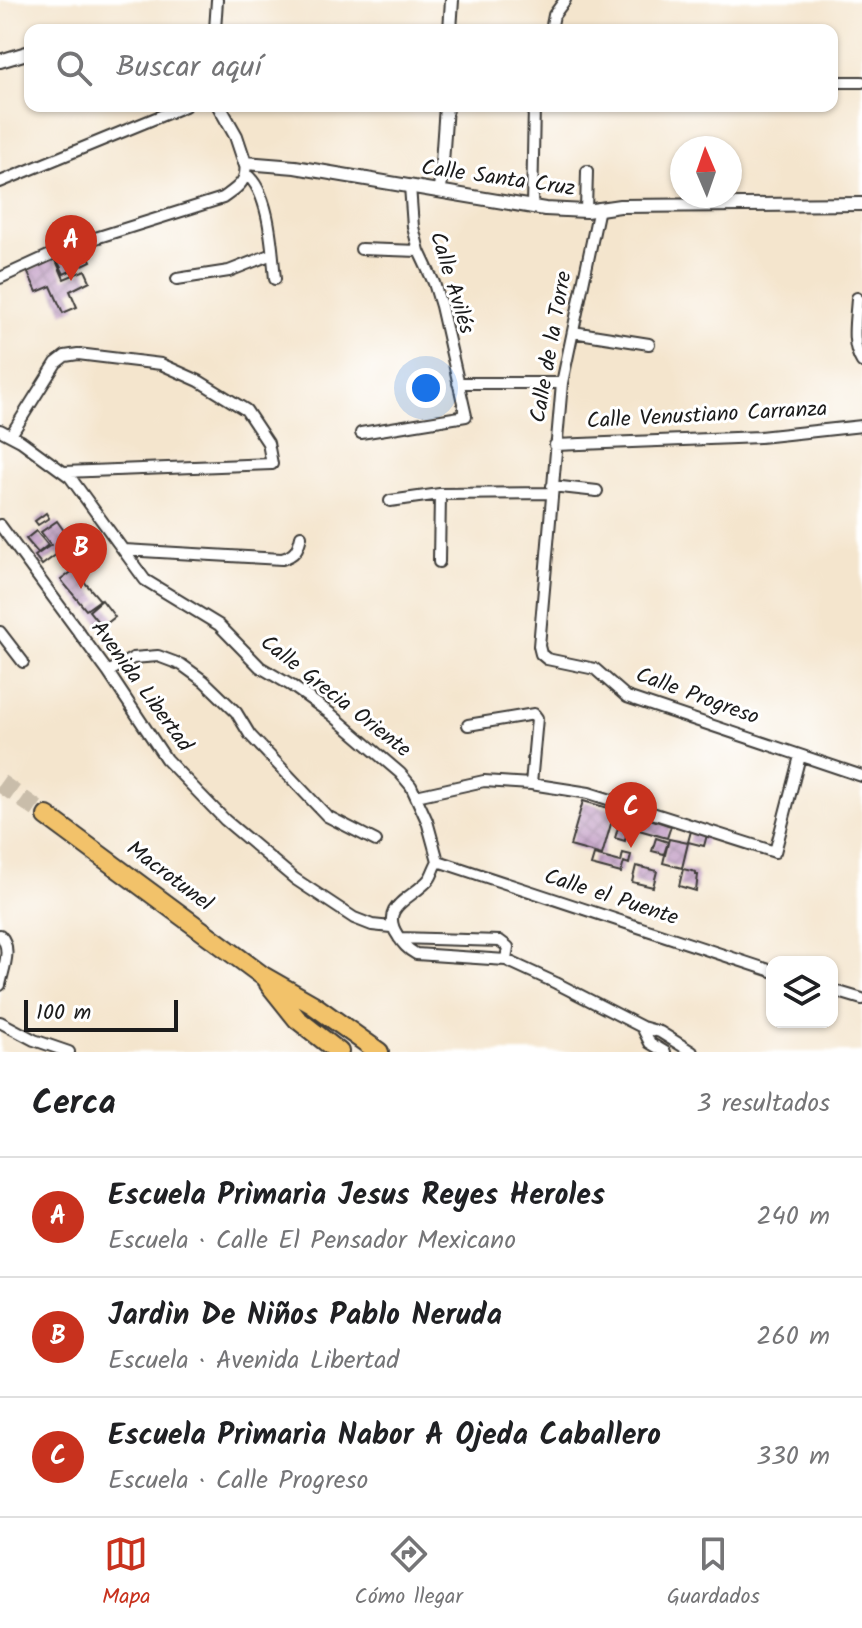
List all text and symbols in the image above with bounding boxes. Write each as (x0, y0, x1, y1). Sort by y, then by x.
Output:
search box (24, 24, 838, 112)
text: Buscar aquí (116, 44, 262, 92)
icon: search (52, 46, 96, 90)
north arrow (670, 136, 742, 208)
street label: Calle Santa Cruz (419, 151, 578, 207)
pin: A (45, 215, 97, 281)
street label: Calle Avilés (419, 228, 483, 339)
street label: Calle de la Torre (521, 268, 583, 426)
your location (406, 368, 446, 408)
street label: Calle Venustiano Carranza (586, 392, 828, 440)
pin: B (55, 523, 107, 589)
street label: Avenida Libertad (81, 614, 201, 761)
street label: Calle Grecia Oriente (252, 627, 418, 767)
street label: Calle Progreso (630, 658, 764, 736)
pin: C (605, 782, 657, 848)
street label: Macrotunel (118, 833, 220, 922)
street label: Calle el Puente (539, 860, 683, 936)
map controls (766, 956, 838, 1028)
button: layers (766, 956, 838, 1028)
scale bar (24, 996, 178, 1032)
text: 100 m (36, 996, 91, 1031)
text: Cerca (32, 1077, 116, 1131)
text: 3 resultados (696, 1083, 830, 1125)
text: Escuela Primaria Jesus Reyes Heroles (108, 1172, 605, 1220)
text: A (50, 1196, 66, 1238)
text: 240 m (756, 1196, 830, 1238)
text: Escuela · Calle El Pensador Mexicano (108, 1220, 516, 1262)
text: Jardin De Niños Pablo Neruda (108, 1292, 502, 1340)
text: B (50, 1316, 66, 1358)
text: 260 m (756, 1316, 830, 1358)
text: Escuela · Avenida Libertad (108, 1340, 399, 1382)
text: Escuela Primaria Nabor A Ojeda Caballero (108, 1412, 661, 1460)
text: C (50, 1436, 66, 1478)
text: 330 m (756, 1436, 830, 1478)
text: Escuela · Calle Progreso (108, 1460, 368, 1502)
tab: Mapa (102, 1532, 151, 1615)
tab: Cómo llegar (355, 1532, 463, 1615)
tab: Guardados (667, 1532, 760, 1615)

